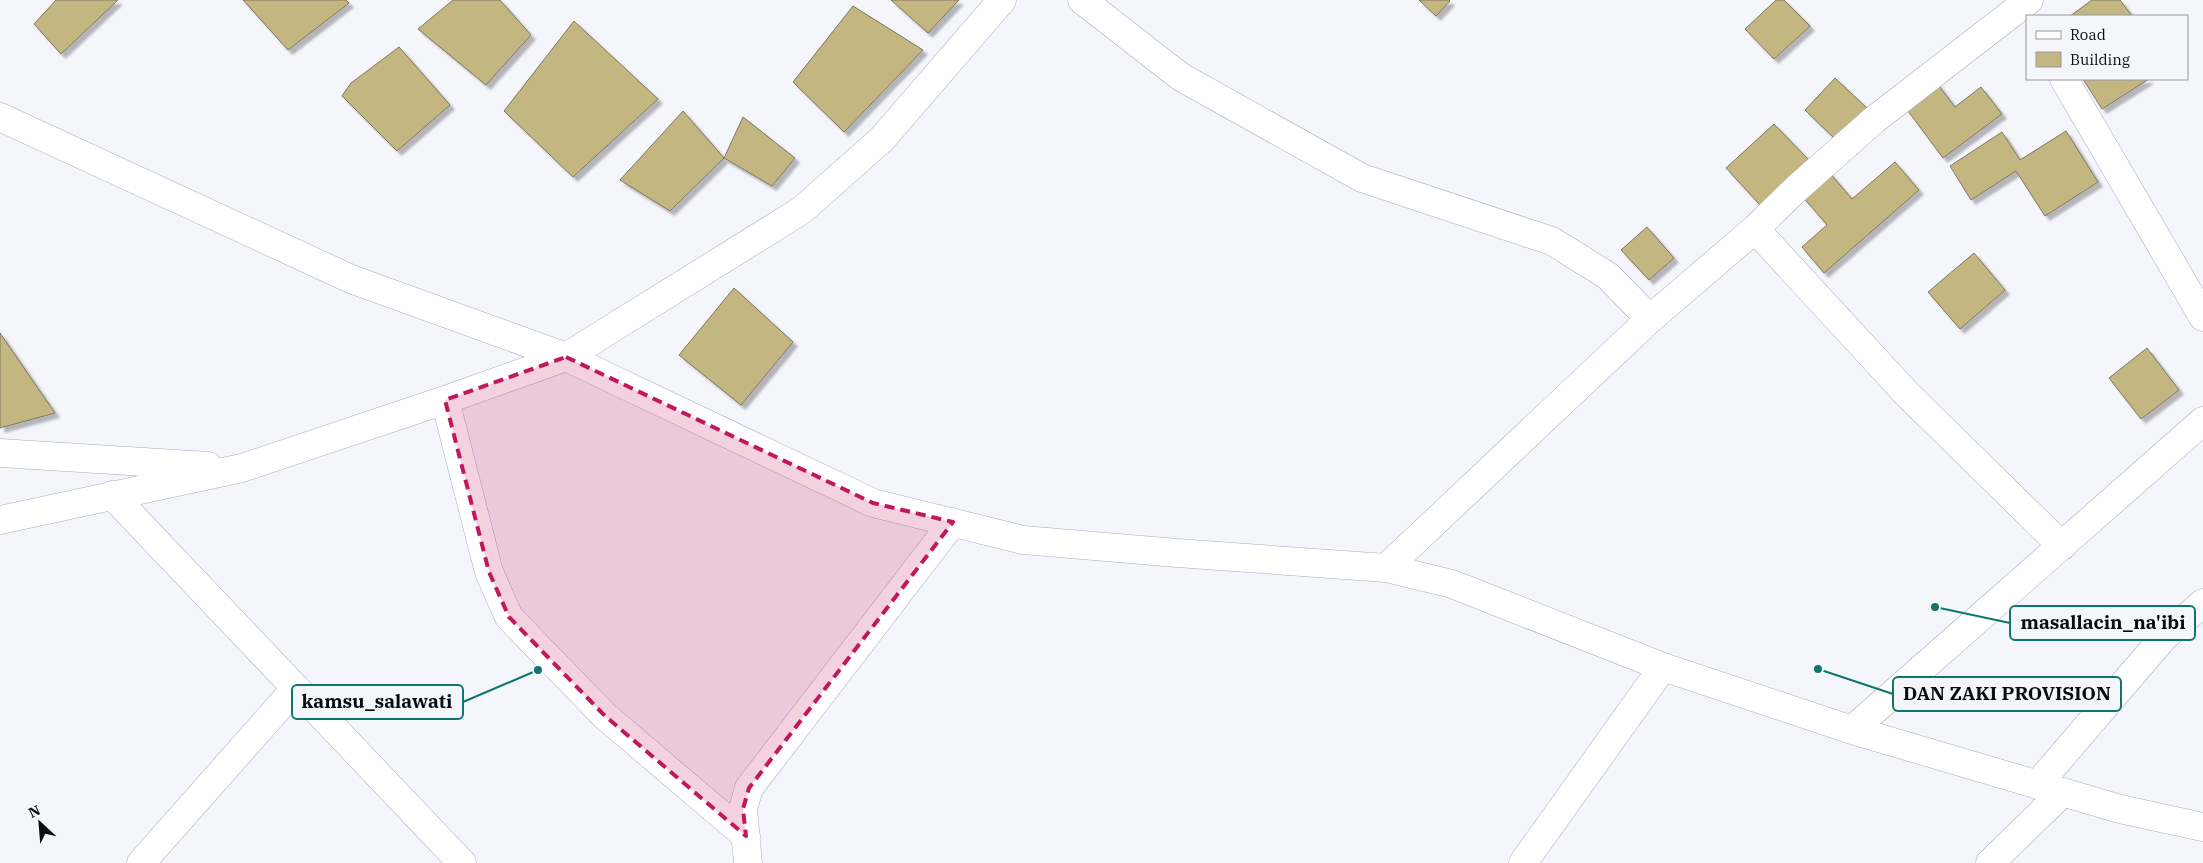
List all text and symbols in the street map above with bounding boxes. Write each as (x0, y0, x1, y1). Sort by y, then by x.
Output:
legend (2026, 15, 2188, 80)
text: Road (2070, 25, 2106, 44)
text: Building (2070, 50, 2130, 69)
callout: masallacin_na'ibi (2010, 606, 2195, 640)
text: masallacin_na'ibi (2020, 610, 2186, 634)
callout: DAN ZAKI PROVISION (1893, 677, 2121, 711)
text: DAN ZAKI PROVISION (1903, 681, 2111, 705)
callout: kamsu_salawati (292, 685, 463, 719)
text: kamsu_salawati (302, 689, 452, 713)
north arrow (15, 798, 65, 848)
text: N (25, 801, 43, 822)

